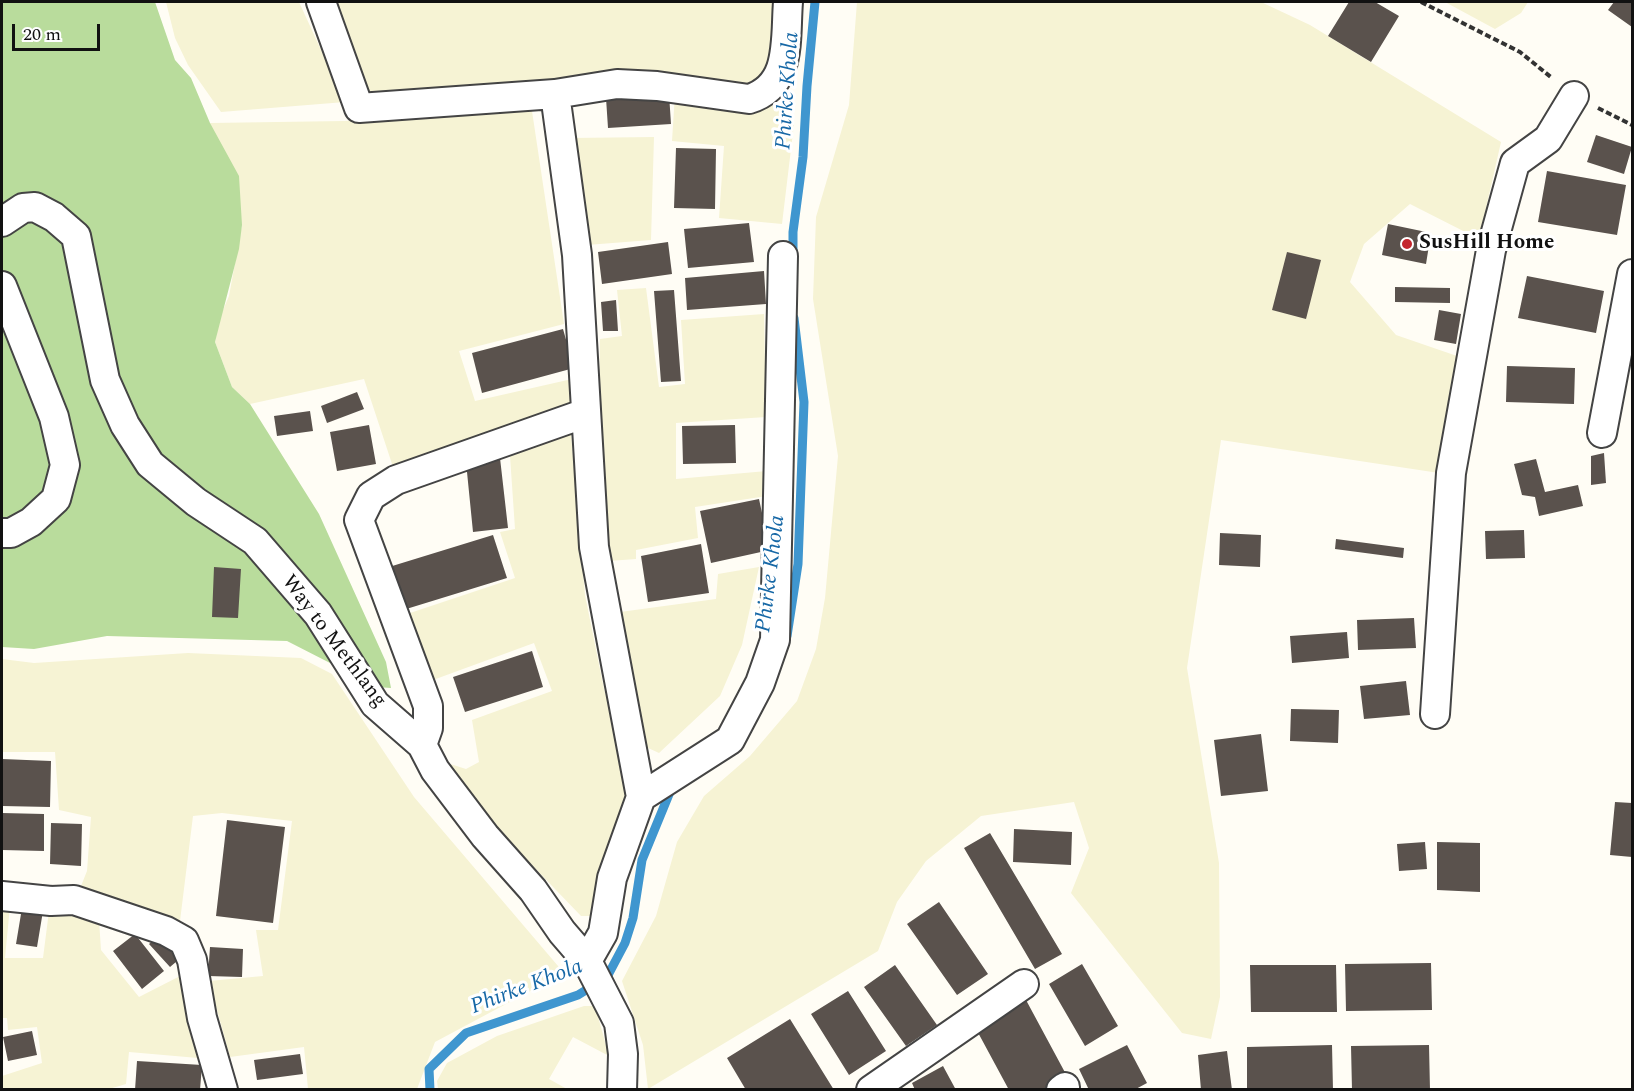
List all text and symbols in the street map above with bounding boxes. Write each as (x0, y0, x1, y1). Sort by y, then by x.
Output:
scale bar (15, 12, 104, 50)
text: 20 m (23, 21, 61, 48)
water label: Phirke Khola (772, 31, 806, 151)
place label: SusHill Home (1419, 231, 1554, 257)
marker: SusHill Home (1400, 237, 1414, 251)
water label: Phirke Khola (752, 514, 792, 634)
street label: Way to Methlang (275, 571, 391, 713)
water label: Phirke Khola (467, 955, 587, 1021)

